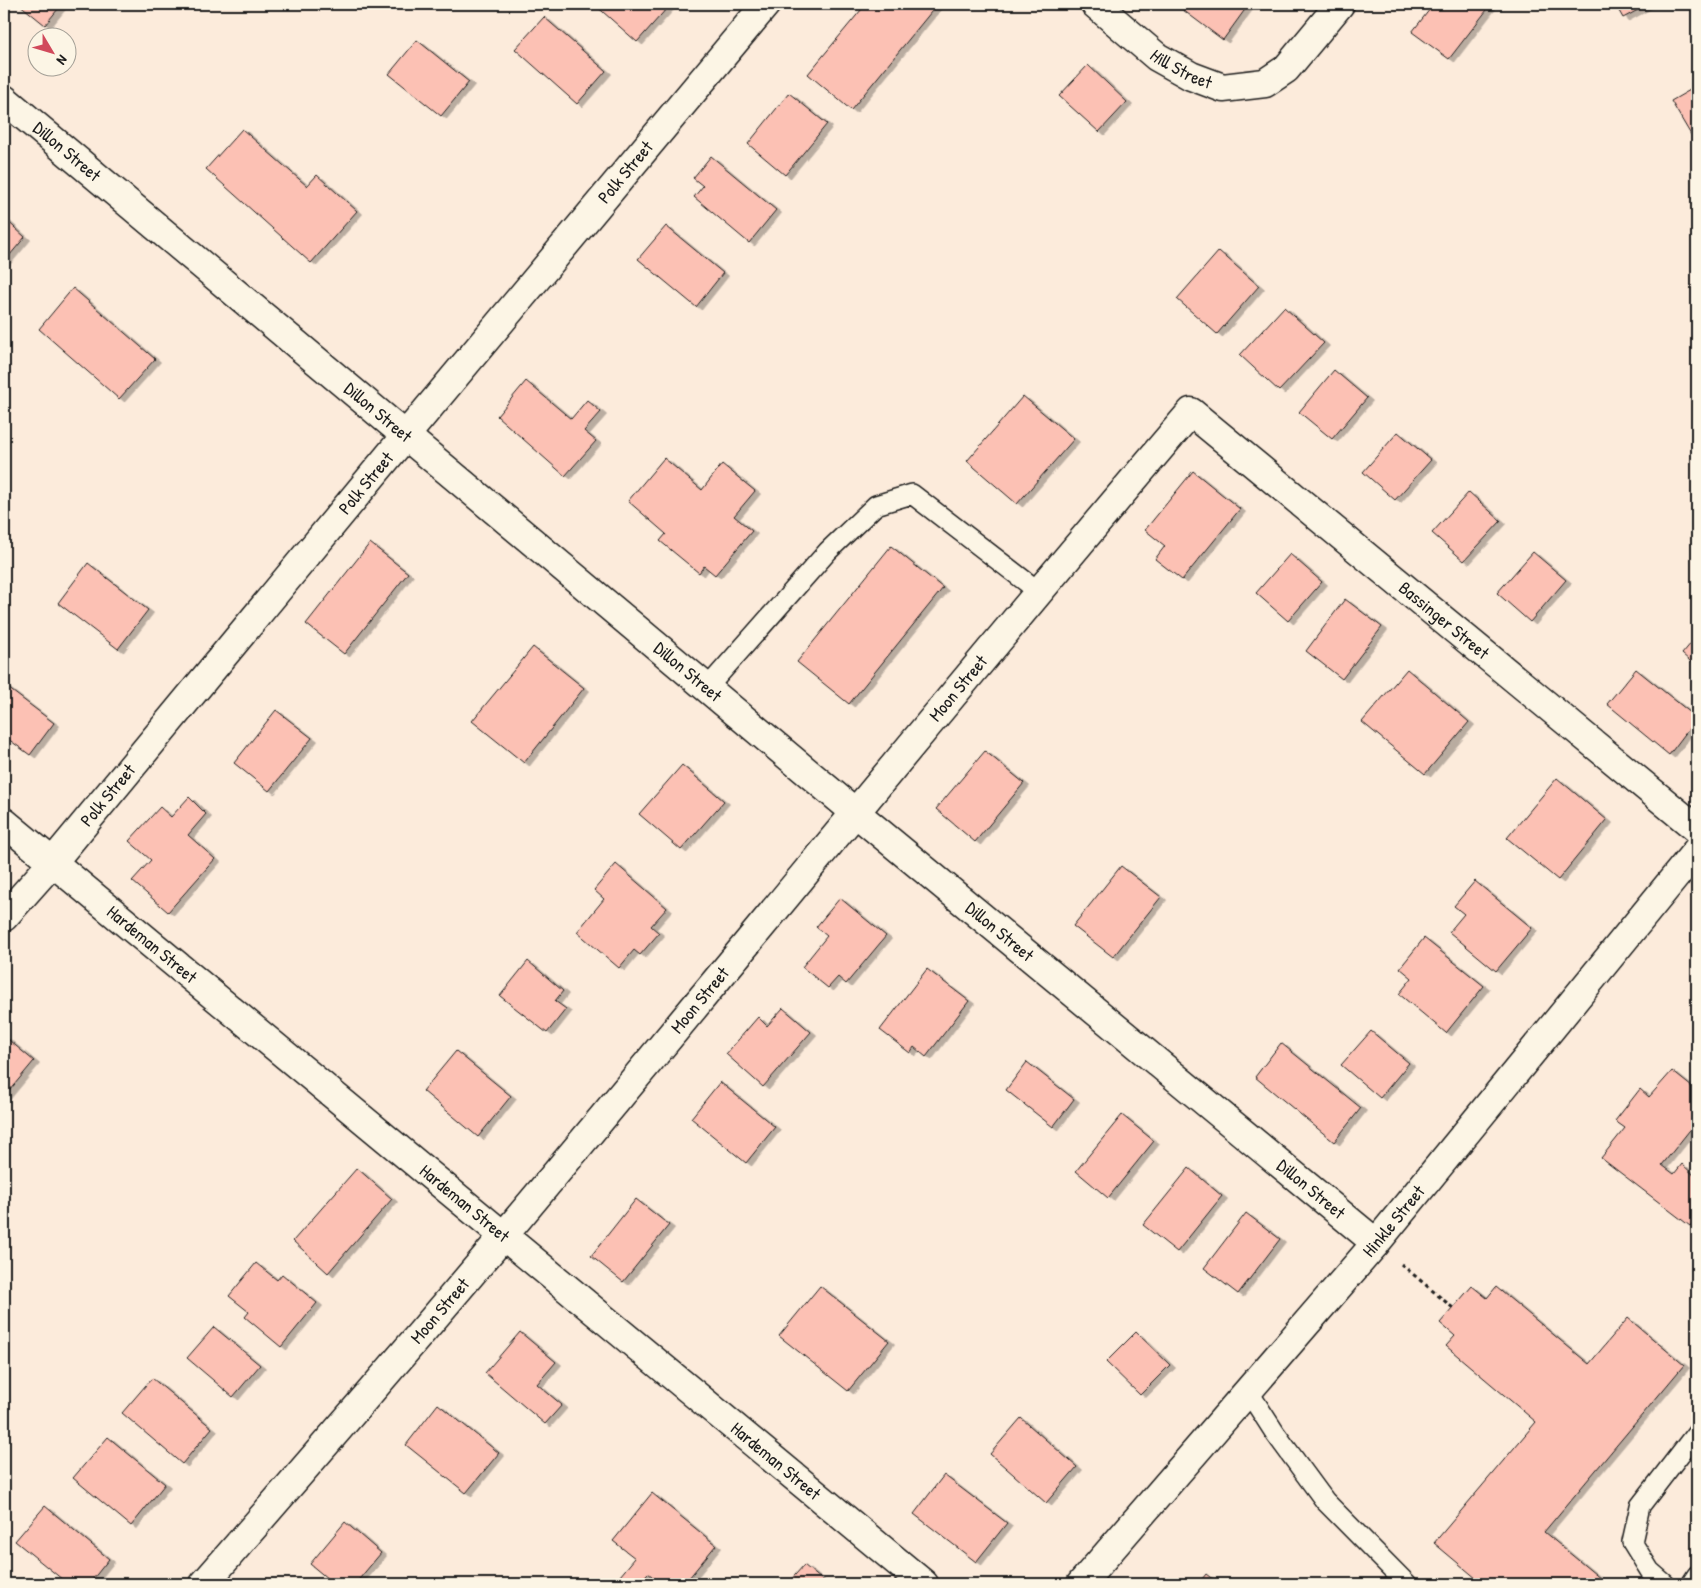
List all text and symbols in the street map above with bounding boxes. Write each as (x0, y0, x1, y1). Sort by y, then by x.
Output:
north arrow (28, 28, 78, 78)
street label: Hill Street (1145, 43, 1217, 95)
text: N (53, 52, 72, 70)
street label: Dillon Street (28, 115, 107, 188)
street label: Polk Street (592, 135, 659, 208)
street label: Dillon Street (339, 376, 418, 448)
street label: Polk Street (332, 446, 399, 520)
street label: Bassinger Street (1394, 575, 1495, 665)
street label: Dillon Street (649, 636, 728, 708)
street label: Moon Street (923, 649, 993, 727)
street label: Polk Street (74, 758, 141, 832)
street label: Dillon Street (960, 896, 1040, 968)
street label: Hardeman Street (102, 899, 203, 989)
street label: Moon Street (665, 961, 735, 1039)
street label: Dillon Street (1272, 1153, 1351, 1225)
street label: Hardeman Street (414, 1158, 516, 1248)
street label: Hinkle Street (1356, 1179, 1431, 1262)
street label: Moon Street (404, 1272, 475, 1349)
street label: Hardeman Street (726, 1416, 827, 1506)

